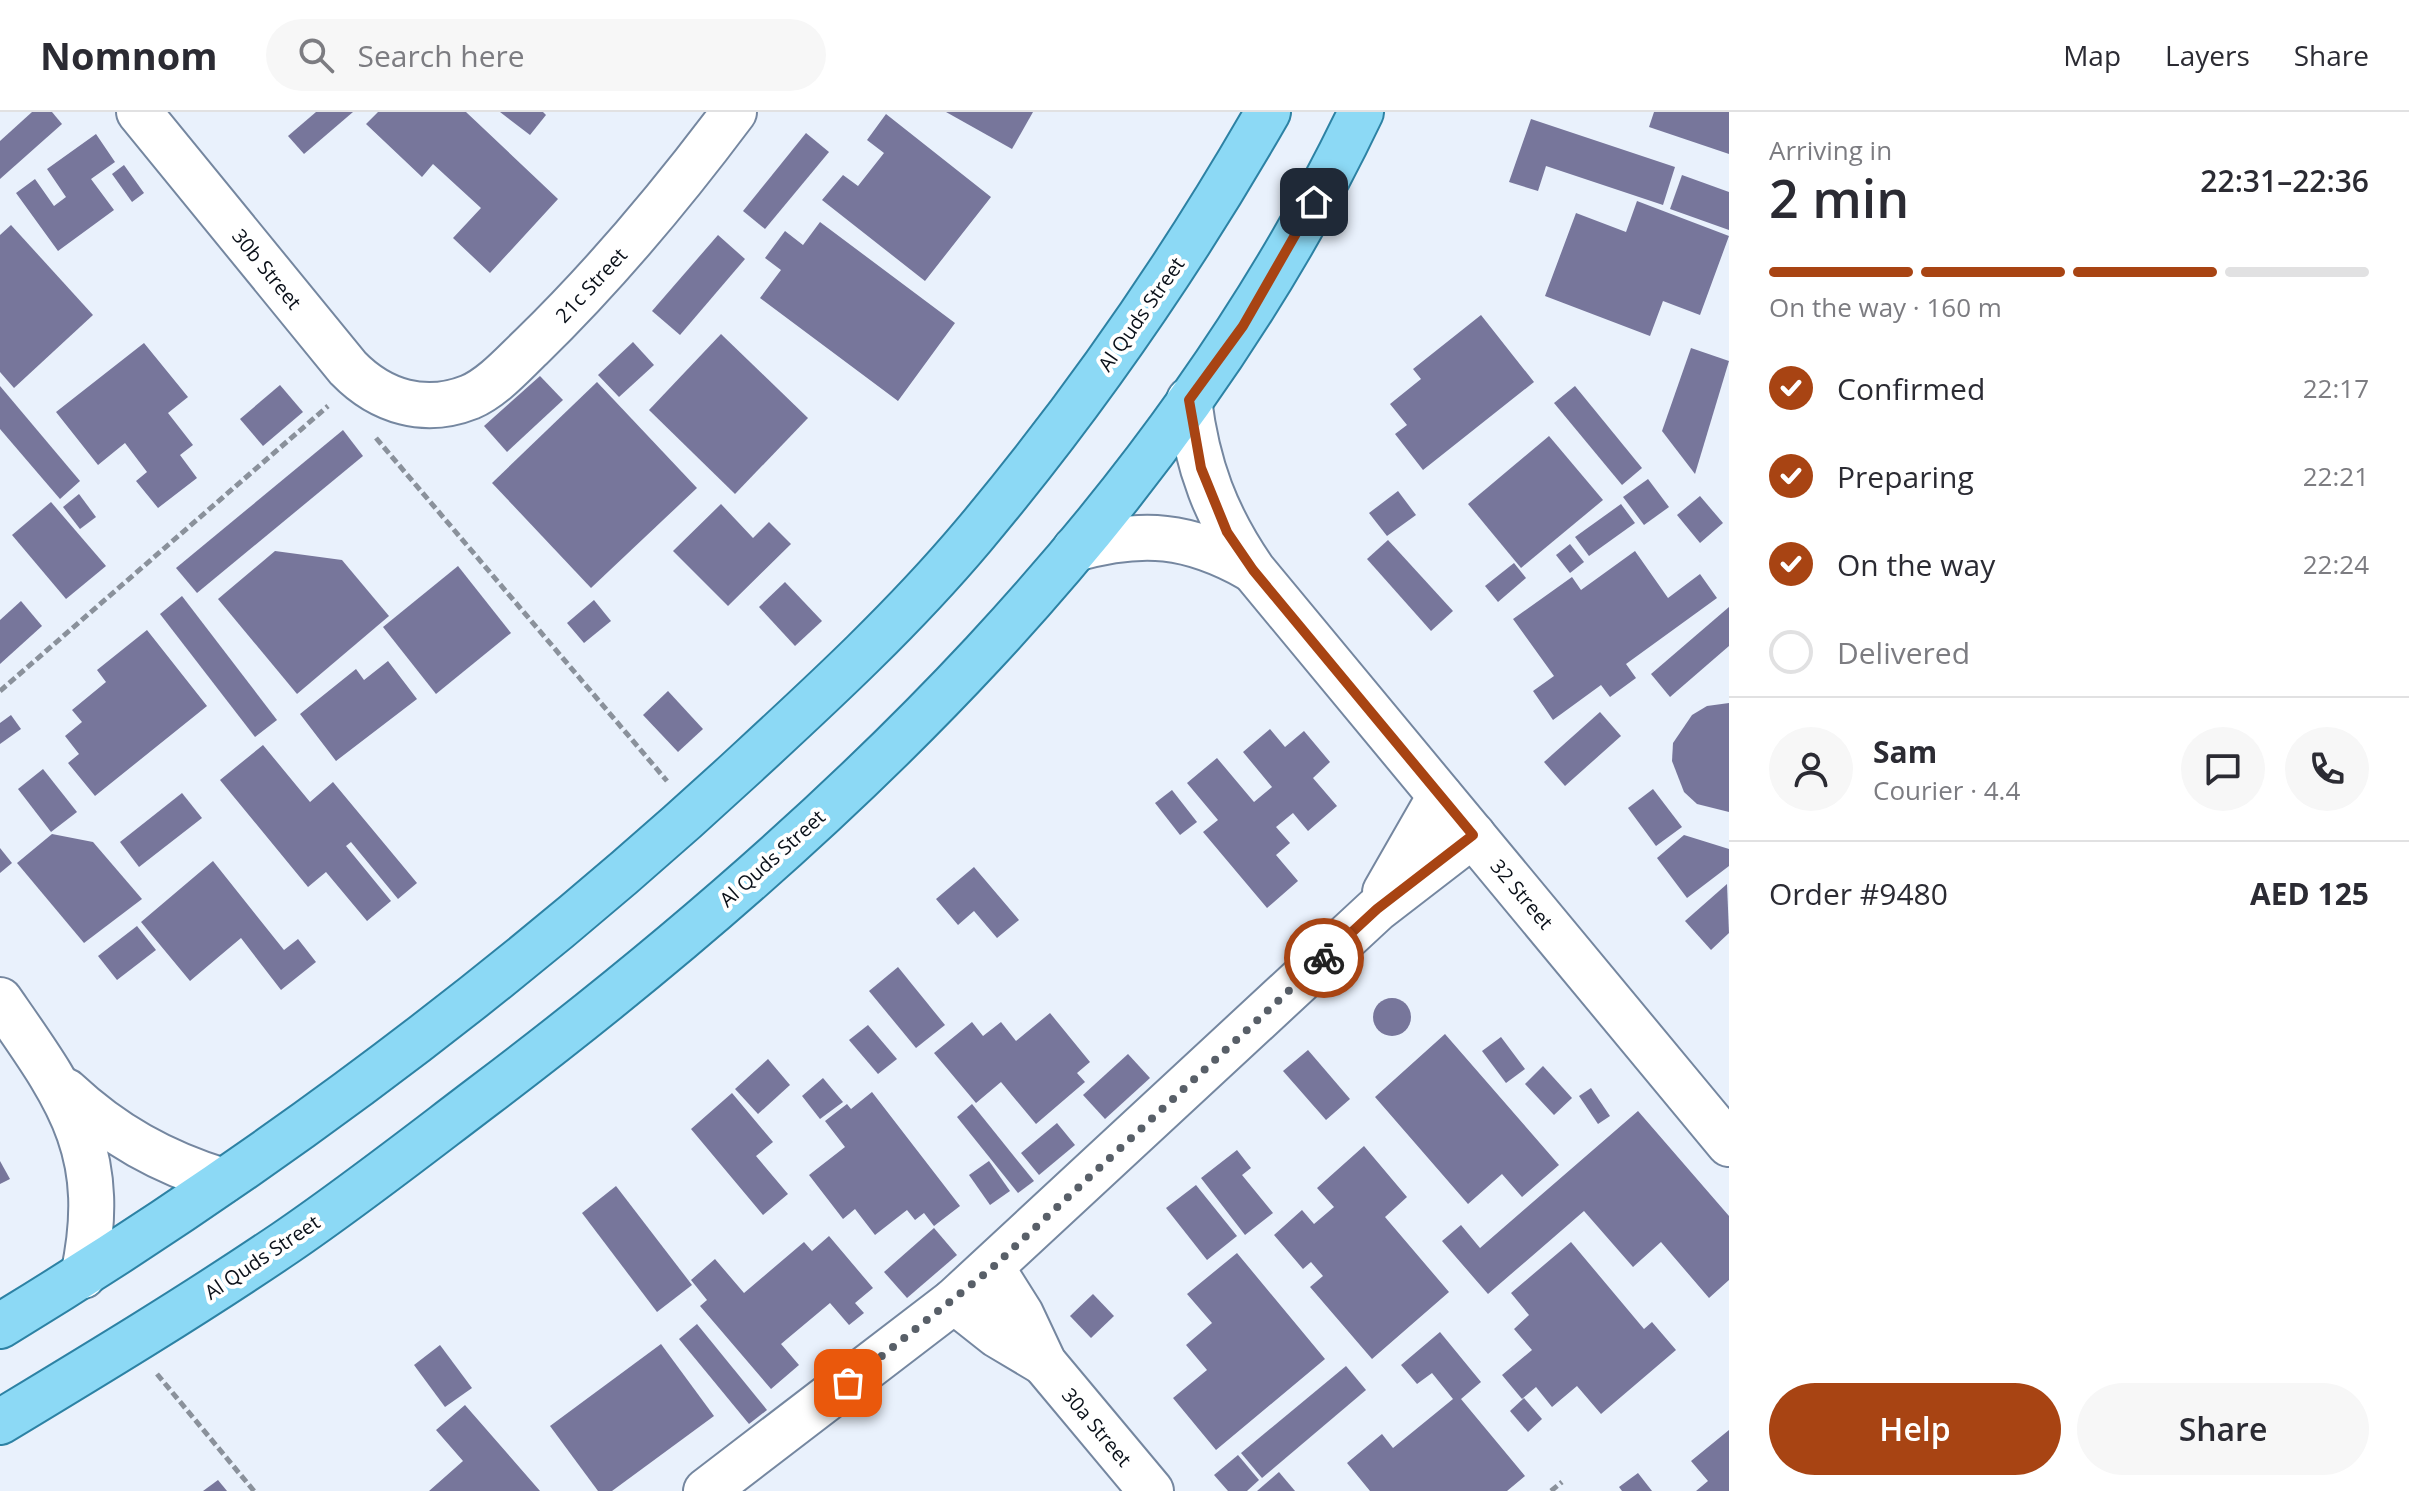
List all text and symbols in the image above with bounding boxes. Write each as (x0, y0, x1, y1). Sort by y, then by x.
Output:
search box (266, 19, 826, 91)
text: Nomnom (40, 29, 218, 81)
icon: search (294, 33, 338, 77)
text: Search here (358, 35, 525, 76)
text: Map (2063, 36, 2121, 74)
text: Layers (2165, 36, 2250, 74)
text: Share (2294, 36, 2369, 74)
text: Arriving in (1769, 132, 1892, 168)
text: 22:31–22:36 (2200, 160, 2369, 201)
text: 2 min (1769, 162, 1909, 233)
pin (1280, 168, 1348, 236)
icon: home (1292, 180, 1336, 224)
street label: 30b Street (226, 223, 308, 315)
street label: 21c Street (549, 242, 633, 328)
street label: Al Quds Street (1092, 252, 1190, 376)
text: On the way · 160 m (1769, 289, 2002, 325)
icon: check (1769, 366, 1813, 410)
text: Confirmed (1837, 368, 1985, 409)
text: 22:17 (2303, 370, 2369, 406)
icon: check (1769, 454, 1813, 498)
text: Preparing (1837, 456, 1974, 497)
text: 22:21 (2303, 458, 2369, 494)
icon: check (1769, 542, 1813, 586)
text: On the way (1837, 544, 1995, 585)
text: 22:24 (2303, 546, 2369, 582)
text: Delivered (1837, 632, 1970, 673)
button: person (1769, 727, 1853, 811)
button: chat (2181, 727, 2265, 811)
button: phone (2285, 727, 2369, 811)
text: Sam (1873, 731, 1937, 772)
text: Courier · 4.4 (1873, 772, 2020, 808)
street label: Al Quds Street (713, 803, 831, 913)
street label: 32 Street (1485, 853, 1559, 935)
text: Order #9480 (1769, 873, 1948, 914)
text: AED 125 (2250, 873, 2369, 914)
courier (1284, 918, 1364, 998)
icon: bike (1302, 936, 1346, 980)
street label: Al Quds Street (199, 1208, 325, 1306)
pin (814, 1349, 882, 1417)
icon: bag (826, 1361, 870, 1405)
street label: 30a Street (1056, 1382, 1138, 1472)
button: Help (1769, 1383, 2061, 1475)
button: Share (2077, 1383, 2369, 1475)

